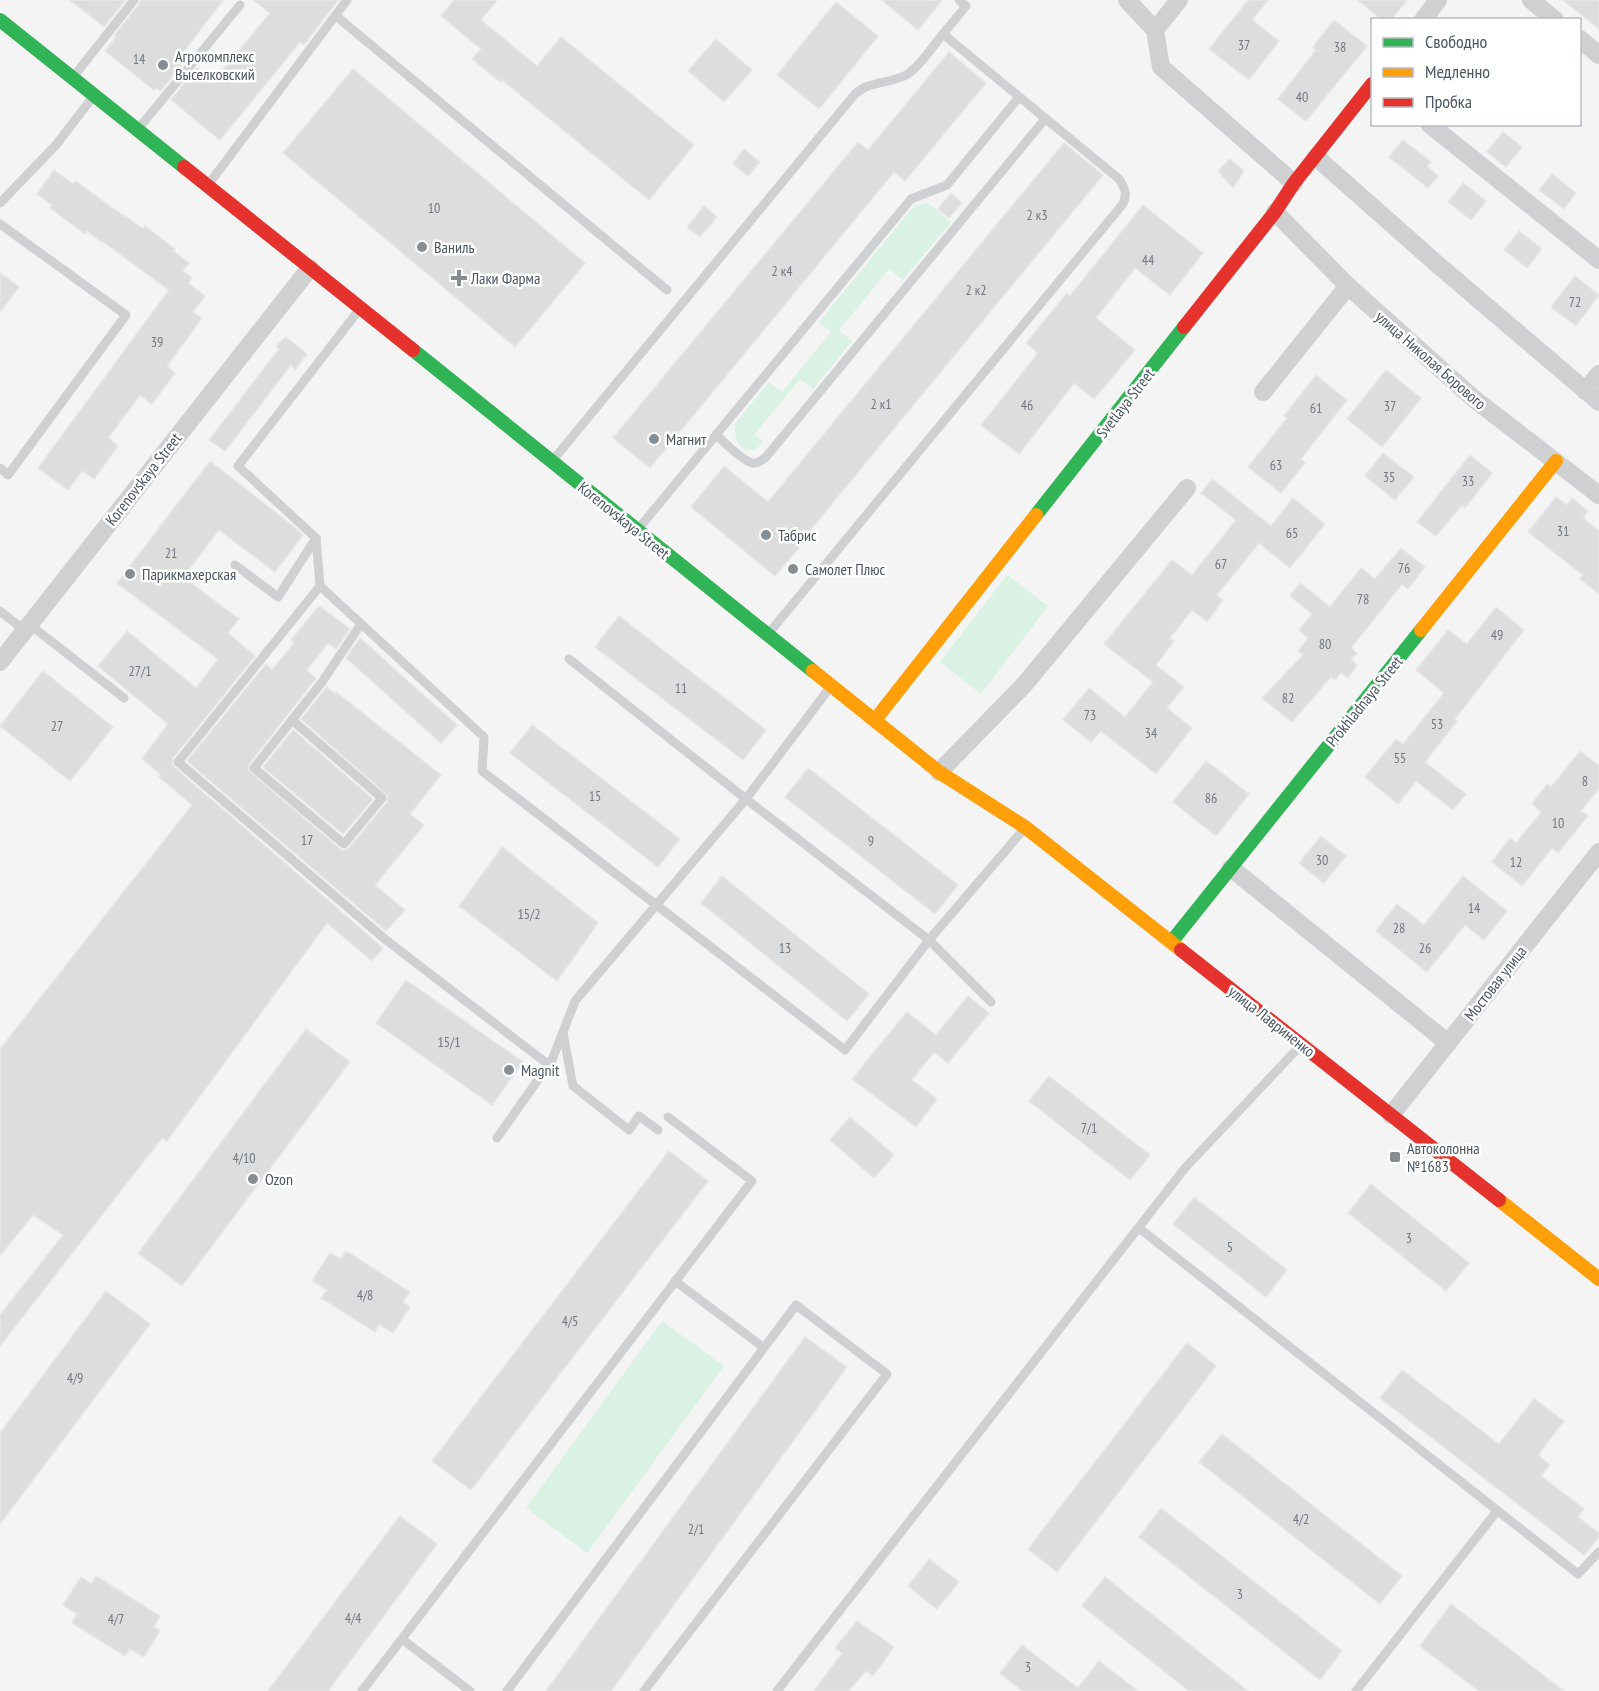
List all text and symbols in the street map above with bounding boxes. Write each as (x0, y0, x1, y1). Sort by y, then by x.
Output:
legend (1371, 18, 1581, 126)
text: Свободно (1425, 30, 1488, 53)
house number: 37 (1238, 36, 1250, 54)
house number: 38 (1334, 38, 1346, 56)
place label: Агрокомплекс Выселковский (175, 46, 255, 84)
house number: 14 (133, 50, 146, 68)
marker: Агрокомплекс Выселковский (156, 58, 170, 72)
text: Медленно (1425, 60, 1490, 83)
house number: 40 (1296, 88, 1308, 106)
text: Пробка (1425, 90, 1472, 113)
house number: 10 (428, 199, 440, 217)
house number: 2 к3 (1027, 206, 1048, 224)
place label: Ваниль (434, 237, 474, 257)
marker: Ваниль (415, 240, 429, 254)
house number: 44 (1142, 251, 1155, 269)
house number: 2 к4 (772, 262, 793, 280)
place label: Лаки Фарма (470, 268, 540, 288)
marker: Лаки Фарма (452, 271, 466, 285)
house number: 2 к2 (966, 281, 987, 299)
house number: 72 (1569, 293, 1581, 311)
street label: улица Николая Борового (1372, 307, 1490, 414)
house number: 39 (151, 333, 163, 351)
street label: Svetlaya Street (1092, 364, 1159, 442)
house number: 2 к1 (871, 395, 892, 413)
house number: 46 (1021, 396, 1033, 414)
house number: 37 (1384, 397, 1396, 415)
house number: 61 (1310, 399, 1322, 417)
street label: Korenovskaya Street (101, 428, 186, 529)
place label: Магнит (666, 429, 707, 449)
marker: Магнит (647, 432, 661, 446)
house number: 63 (1270, 456, 1282, 474)
house number: 35 (1383, 468, 1395, 486)
house number: 33 (1462, 472, 1474, 490)
street label: Korenovskaya Street (574, 477, 674, 563)
house number: 31 (1557, 522, 1569, 540)
house number: 65 (1286, 524, 1298, 542)
place label: Табрис (778, 525, 817, 545)
marker: Табрис (759, 528, 773, 542)
house number: 21 (165, 544, 177, 562)
house number: 67 (1215, 555, 1227, 573)
place label: Самолет Плюс (805, 559, 885, 579)
house number: 76 (1398, 559, 1410, 577)
marker: Самолет Плюс (786, 562, 800, 576)
place label: Парикмахерская (142, 564, 236, 584)
marker: Парикмахерская (123, 567, 137, 581)
house number: 78 (1357, 590, 1369, 608)
house number: 49 (1491, 626, 1503, 644)
house number: 80 (1319, 635, 1331, 653)
street label: Prokhladnaya Street (1321, 651, 1407, 750)
house number: 27/1 (128, 662, 152, 680)
house number: 11 (675, 679, 687, 697)
house number: 82 (1282, 689, 1294, 707)
house number: 73 (1084, 706, 1096, 724)
house number: 53 (1431, 715, 1443, 733)
house number: 27 (51, 717, 63, 735)
house number: 34 (1145, 724, 1158, 742)
house number: 55 (1394, 749, 1406, 767)
house number: 8 (1582, 772, 1588, 790)
house number: 15 (589, 787, 601, 805)
house number: 86 (1205, 789, 1217, 807)
house number: 10 (1552, 814, 1564, 832)
house number: 17 (301, 831, 313, 849)
house number: 9 (868, 832, 874, 850)
house number: 30 (1316, 851, 1328, 869)
house number: 12 (1510, 853, 1522, 871)
house number: 14 (1468, 899, 1481, 917)
house number: 15/2 (517, 905, 541, 923)
house number: 28 (1393, 919, 1405, 937)
house number: 13 (779, 939, 791, 957)
house number: 26 (1419, 939, 1431, 957)
street label: Мостовая улица (1460, 942, 1530, 1024)
street label: улица Лавриненко (1225, 981, 1319, 1061)
house number: 15/1 (437, 1033, 461, 1051)
place label: Magnit (521, 1060, 560, 1080)
marker: Magnit (502, 1063, 516, 1077)
house number: 7/1 (1081, 1119, 1097, 1137)
place label: Автоколонна №1683 (1407, 1138, 1480, 1176)
house number: 4/10 (232, 1149, 256, 1167)
marker: Автоколонна №1683 (1388, 1150, 1402, 1164)
place label: Ozon (265, 1169, 293, 1189)
marker: Ozon (246, 1172, 260, 1186)
house number: 3 (1406, 1229, 1412, 1247)
house number: 5 (1227, 1238, 1233, 1256)
house number: 4/8 (357, 1286, 373, 1304)
house number: 4/5 (562, 1312, 578, 1330)
house number: 4/9 (67, 1369, 83, 1387)
house number: 4/2 (1293, 1510, 1309, 1528)
house number: 2/1 (688, 1520, 704, 1538)
house number: 3 (1237, 1585, 1243, 1603)
house number: 4/4 (345, 1609, 362, 1627)
house number: 4/7 (108, 1610, 124, 1628)
house number: 3 (1025, 1658, 1031, 1676)

